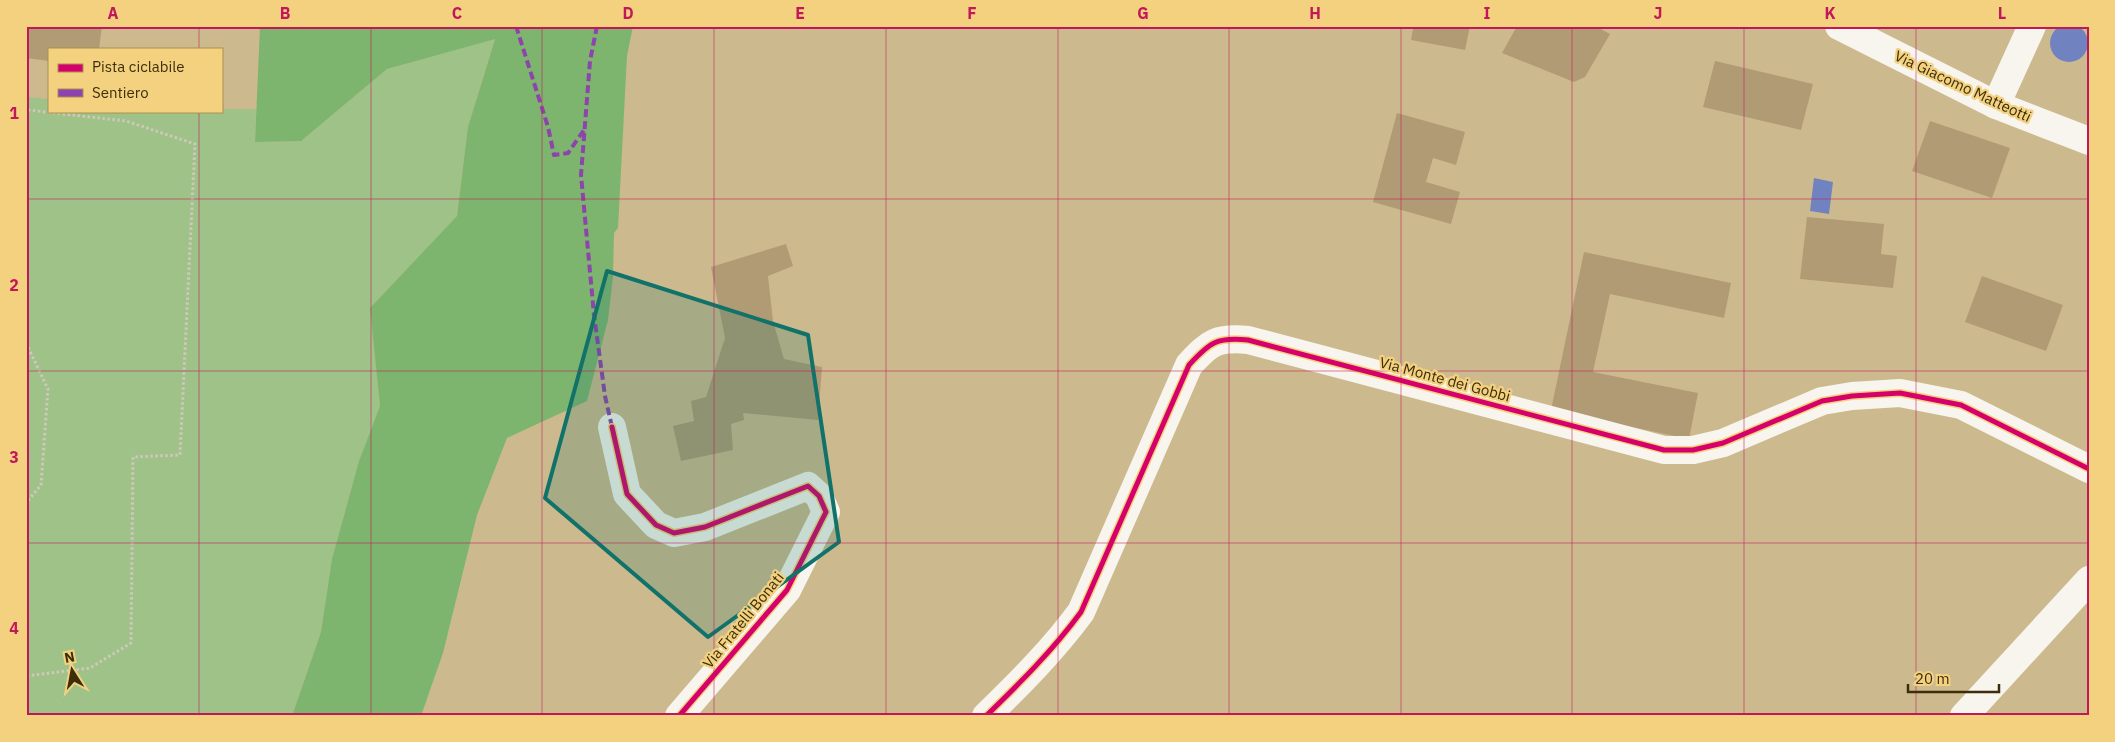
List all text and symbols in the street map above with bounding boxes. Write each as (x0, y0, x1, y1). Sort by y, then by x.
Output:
text: A (108, 3, 119, 23)
text: B (280, 3, 291, 23)
text: C (452, 3, 462, 23)
text: D (622, 3, 634, 23)
text: E (795, 3, 805, 23)
text: F (967, 3, 977, 23)
text: G (1137, 3, 1149, 23)
text: H (1309, 3, 1321, 23)
text: I (1484, 3, 1491, 23)
text: J (1654, 3, 1662, 23)
text: K (1824, 3, 1836, 23)
text: L (1998, 3, 2006, 23)
street label: Via Giacomo Matteotti (1892, 46, 2034, 126)
legend (48, 48, 222, 112)
text: Pista ciclabile (92, 57, 185, 76)
text: Sentiero (92, 83, 149, 102)
text: 1 (9, 103, 19, 123)
text: 2 (9, 275, 19, 295)
street label: Via Monte dei Gobbi (1377, 352, 1513, 406)
text: 3 (9, 447, 19, 467)
street label: Via Fratelli Bonati (698, 568, 788, 672)
text: 4 (9, 618, 19, 638)
north arrow (48, 644, 98, 694)
text: N (63, 647, 76, 667)
scale bar (1908, 662, 1999, 694)
text: 20 m (1915, 669, 1950, 688)

